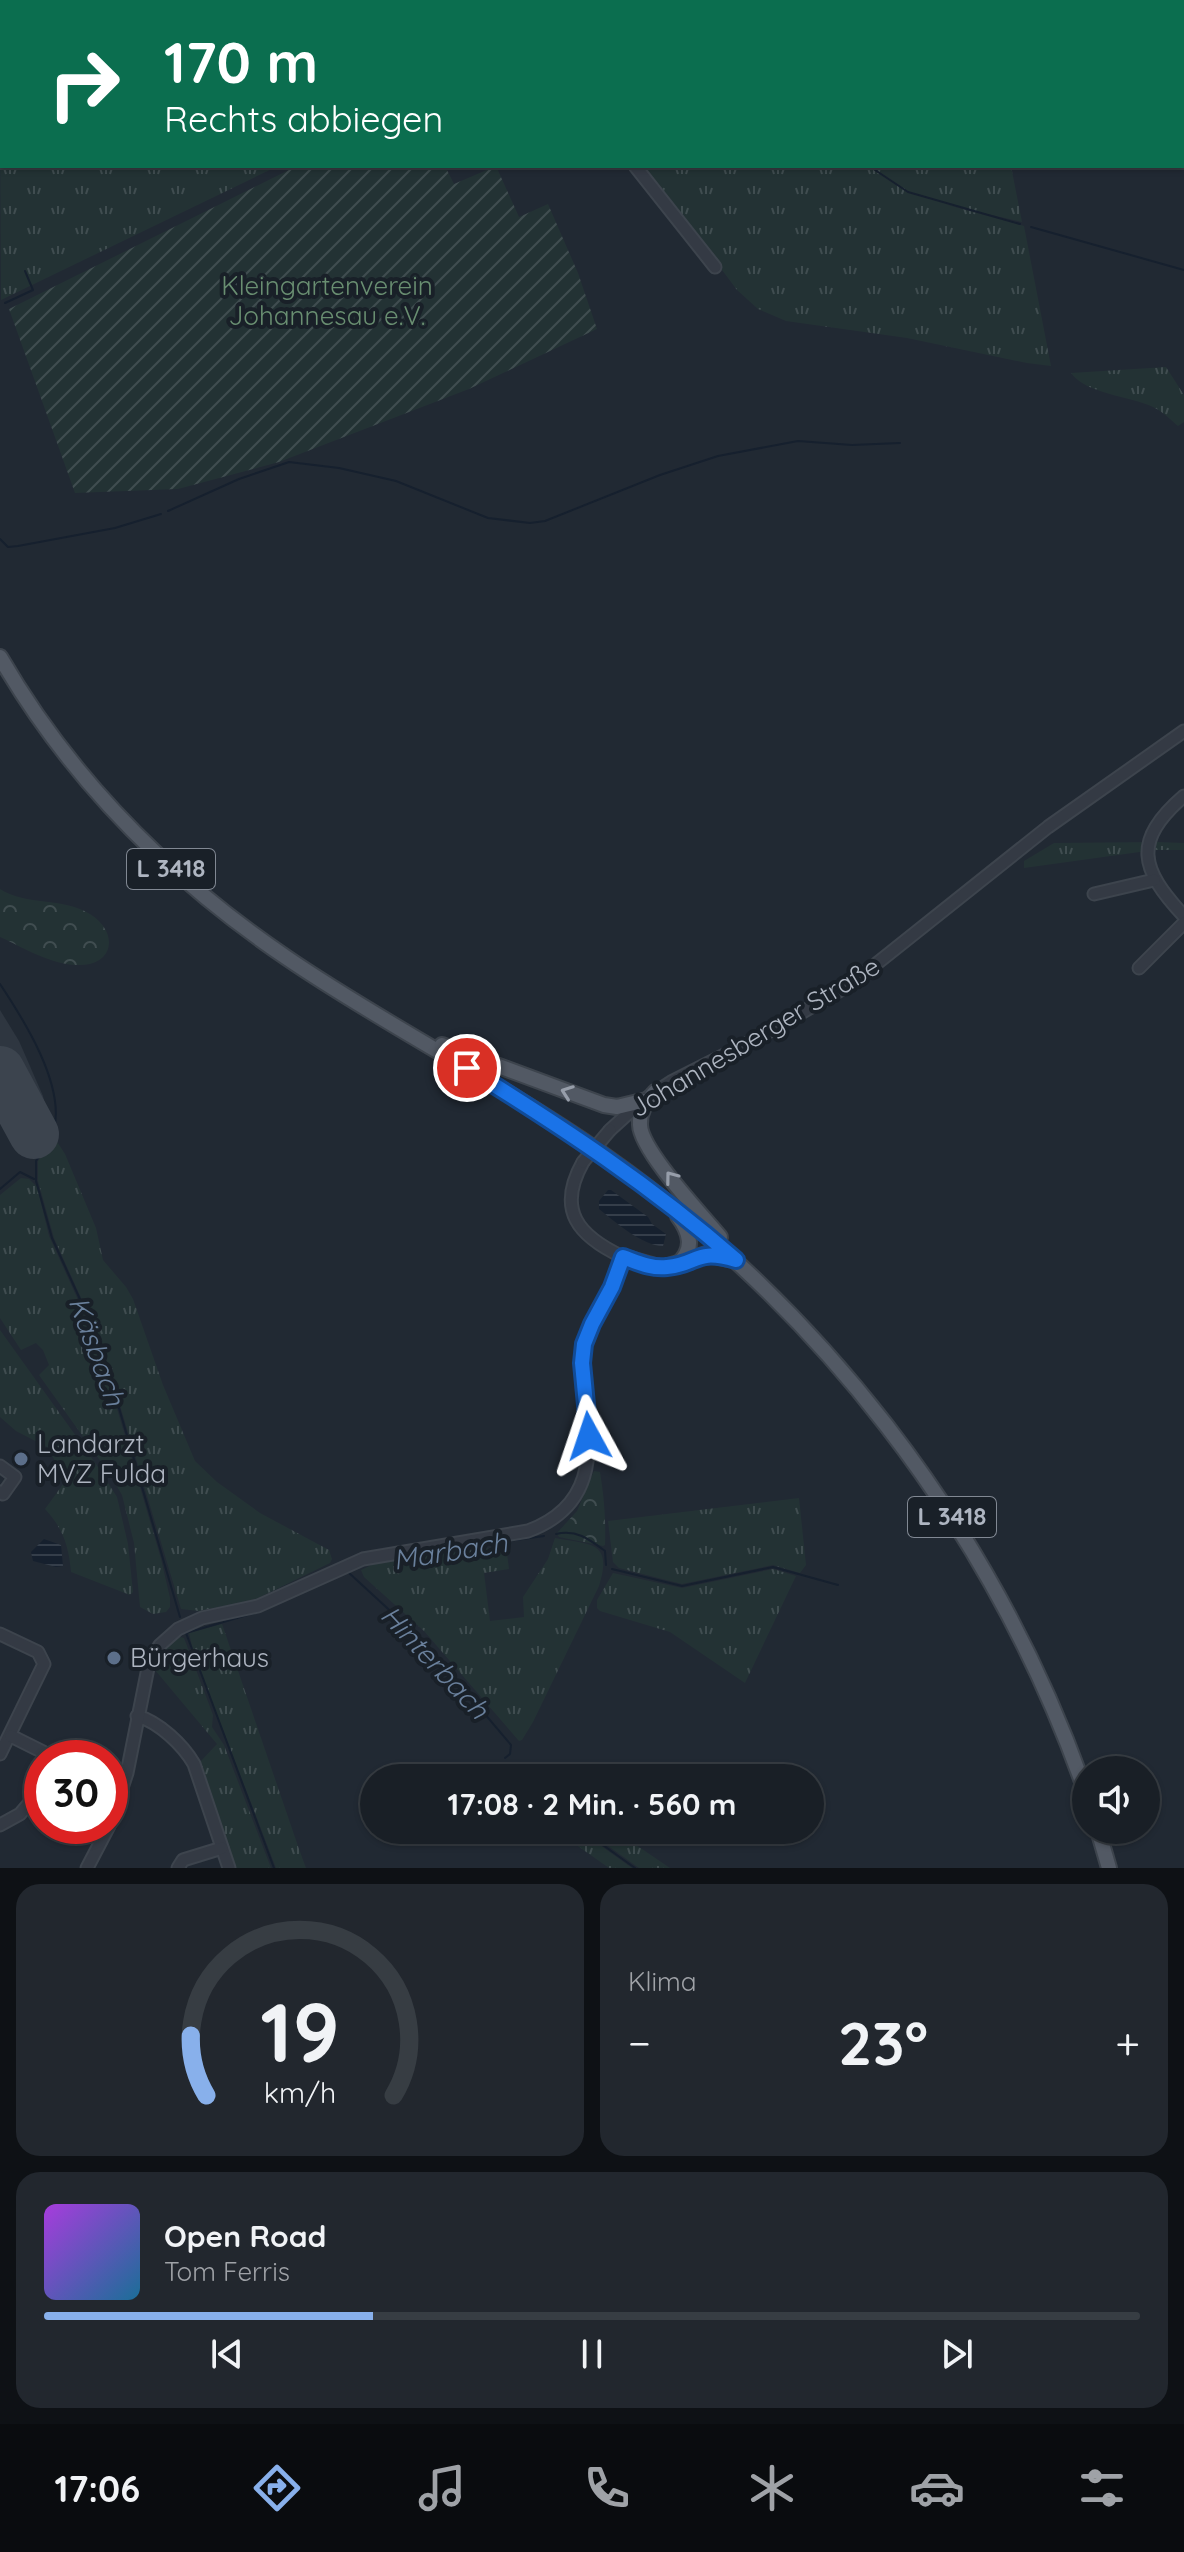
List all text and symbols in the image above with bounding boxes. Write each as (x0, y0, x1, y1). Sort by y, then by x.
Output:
text: 170 m (164, 27, 318, 97)
icon: right (32, 32, 136, 136)
text: Rechts abbiegen (164, 96, 443, 141)
park label: Kleingartenverein Johannesau e.V. (221, 269, 433, 332)
road number: L 3418 (127, 849, 215, 889)
street label: Johannesberger Straße (624, 949, 885, 1124)
pin (433, 1034, 501, 1102)
icon: arrive (445, 1046, 489, 1090)
one-way arrow (561, 1085, 575, 1102)
one-way arrow (666, 1171, 680, 1186)
water label: Käsbach (62, 1292, 134, 1411)
position arrow (547, 1394, 631, 1478)
place label: Landarzt MVZ Fulda (37, 1427, 166, 1490)
marker: Landarzt MVZ Fulda (12, 1450, 30, 1468)
road number: L 3418 (908, 1497, 996, 1537)
water label: Marbach (390, 1524, 511, 1577)
water label: Hinterbach (374, 1598, 498, 1727)
place label: Bürgerhaus (130, 1641, 269, 1674)
marker: Bürgerhaus (105, 1649, 123, 1667)
speed limit sign: 30 (24, 1740, 128, 1844)
map controls (1072, 1756, 1160, 1844)
button: sound (1072, 1756, 1160, 1844)
text: 17:08 · 2 Min. · 560 m (448, 1785, 736, 1823)
text: Klima (628, 1965, 697, 1998)
text: 19 (260, 1979, 340, 2083)
text: 23° (838, 2005, 928, 2080)
text: − (628, 2015, 651, 2070)
text: + (1115, 2015, 1140, 2070)
text: km/h (264, 2074, 336, 2110)
text: Open Road (164, 2217, 326, 2255)
text: Tom Ferris (164, 2255, 290, 2288)
icon: previous (205, 2332, 249, 2376)
icon: pause (570, 2332, 614, 2376)
icon: next (935, 2332, 979, 2376)
icon: directions (249, 2460, 305, 2516)
icon: music (414, 2460, 470, 2516)
icon: phone (579, 2460, 635, 2516)
icon: climate (744, 2460, 800, 2516)
icon: car (909, 2460, 965, 2516)
icon: filters (1074, 2460, 1130, 2516)
text: 17:06 (54, 2466, 140, 2511)

